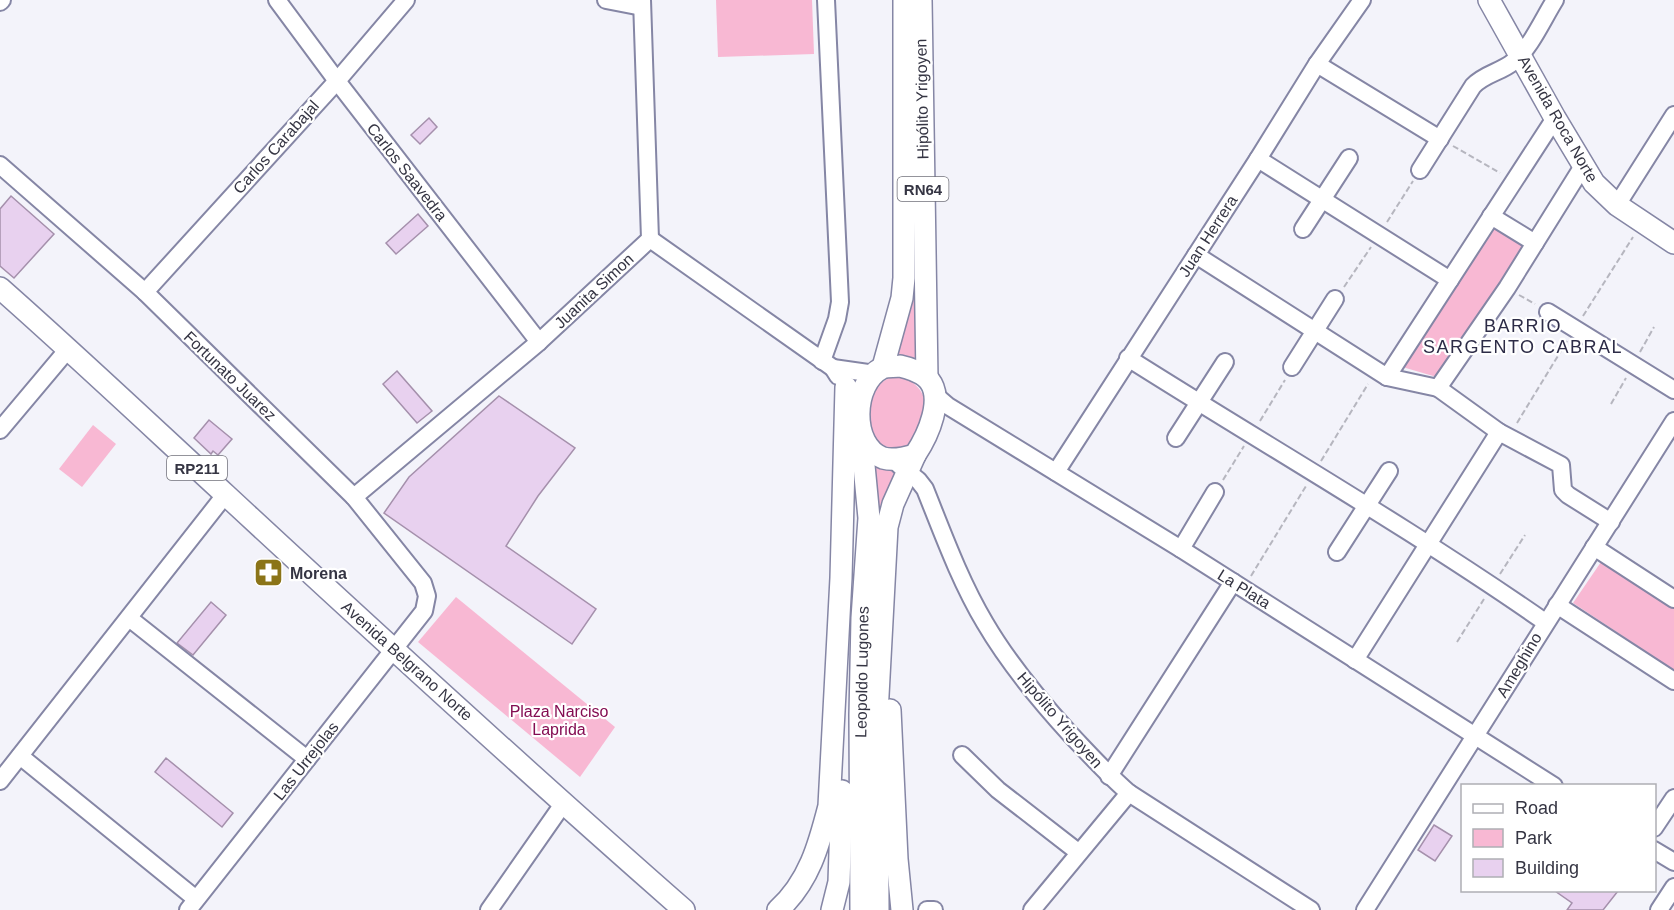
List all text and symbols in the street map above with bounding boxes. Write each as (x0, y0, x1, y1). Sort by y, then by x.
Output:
street label: Hipólito Yrigoyen (912, 39, 932, 159)
street label: Avenida Roca Norte (1515, 53, 1601, 185)
street label: Carlos Carabajal (230, 97, 322, 197)
street label: Carlos Saavedra (364, 120, 450, 224)
road number: RN64 (898, 177, 948, 201)
street label: Juan Herrera (1175, 192, 1241, 280)
street label: Juanita Simon (551, 250, 637, 332)
district label: BARRIO SARGENTO CABRAL (1423, 316, 1623, 357)
street label: Fortunato Juarez (181, 328, 279, 424)
road number: RP211 (167, 456, 227, 480)
pharmacy icon: Morena (253, 557, 285, 589)
place label: Morena (290, 565, 347, 582)
street label: La Plata (1215, 566, 1273, 612)
street label: Avenida Belgrano Norte (338, 598, 476, 724)
street label: Leopoldo Lugones (852, 606, 872, 738)
street label: Ameghino (1493, 630, 1545, 700)
street label: Hipólito Yrigoyen (1014, 669, 1106, 771)
park label: Plaza Narciso Laprida (510, 703, 608, 738)
street label: Las Urrejolas (270, 719, 342, 803)
legend (1461, 784, 1656, 892)
text: Road (1515, 798, 1558, 818)
text: Park (1515, 828, 1553, 848)
text: Building (1515, 858, 1579, 878)

